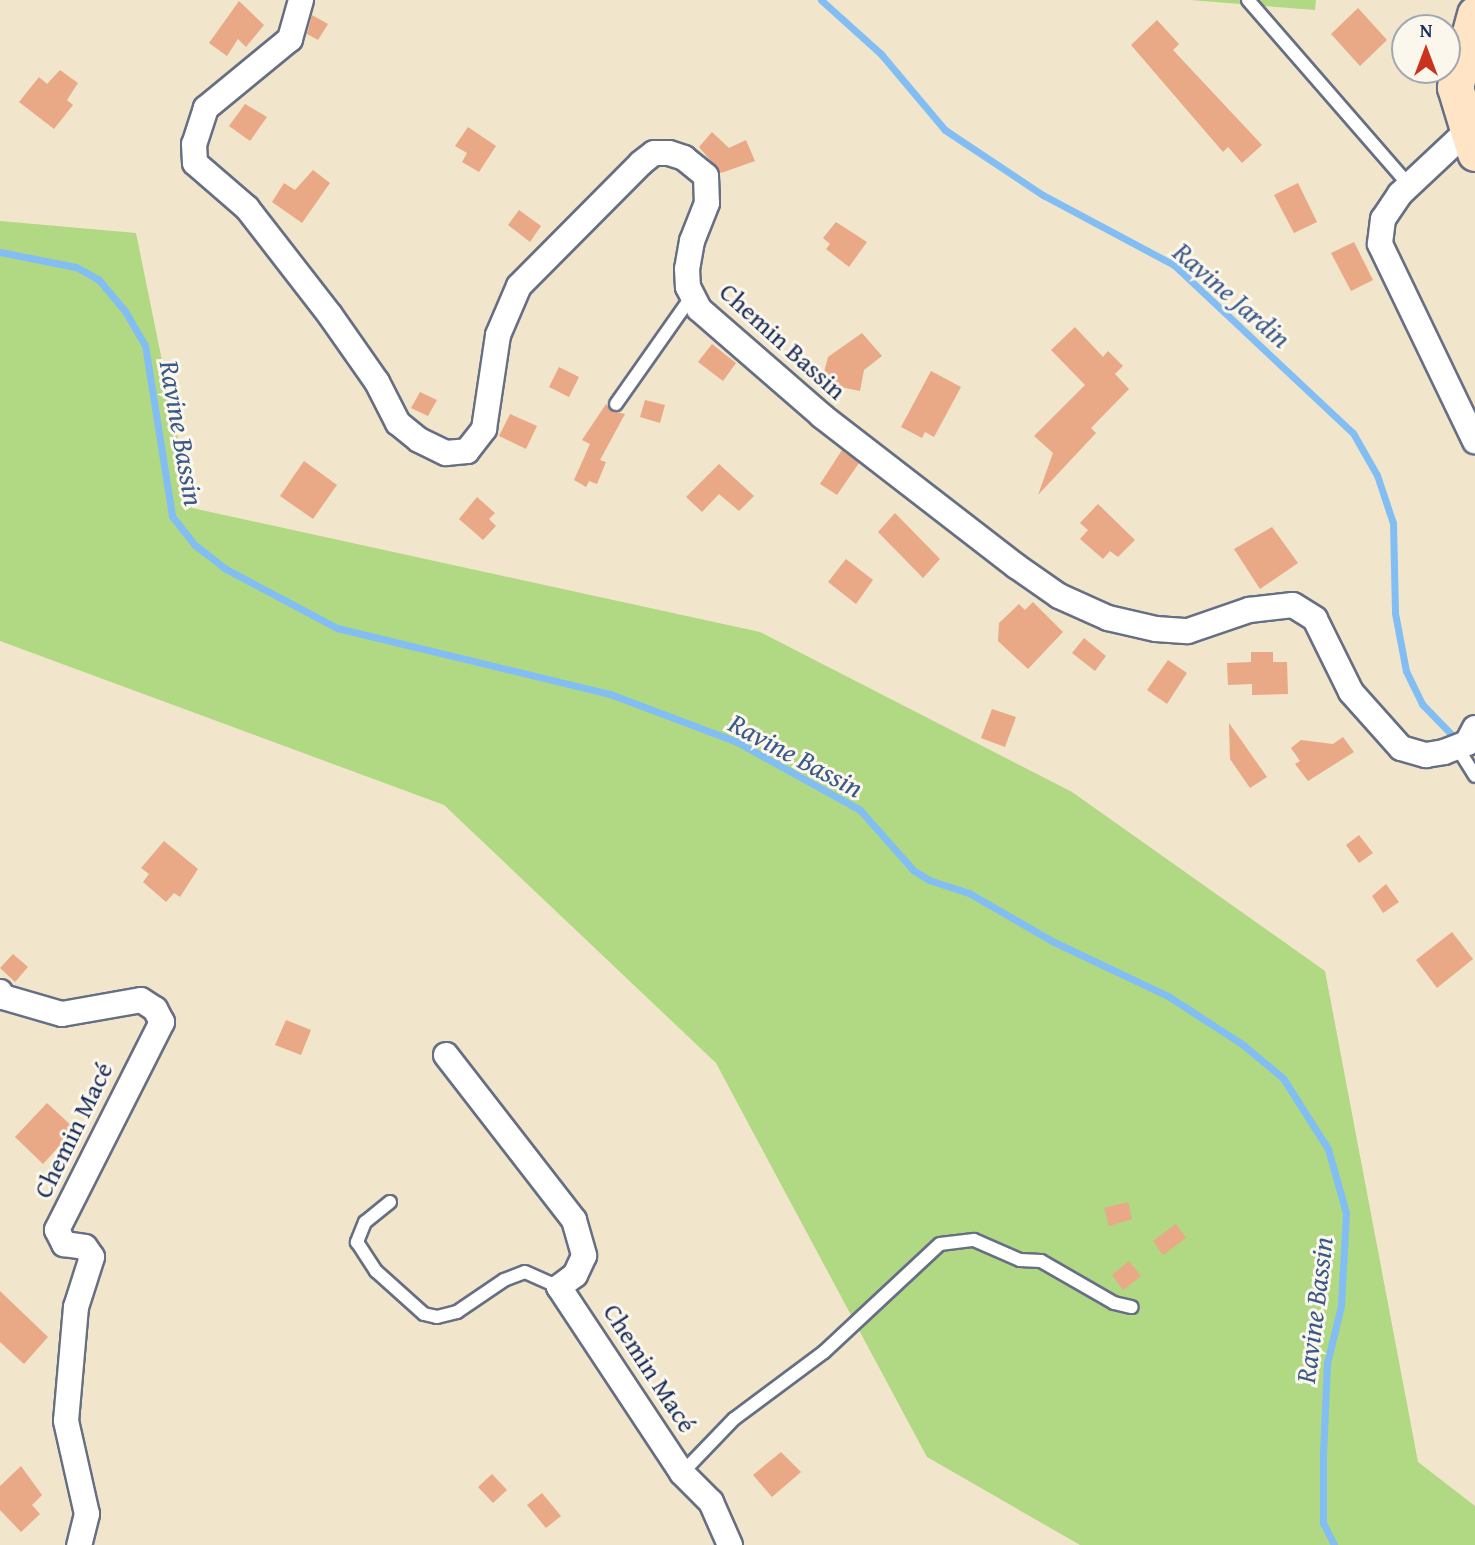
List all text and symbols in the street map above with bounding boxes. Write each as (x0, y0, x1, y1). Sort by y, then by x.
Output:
north arrow (1391, 14, 1461, 84)
text: N (1420, 16, 1432, 44)
water label: Ravine Jardin (1166, 235, 1298, 355)
street label: Chemin Bassin (713, 276, 853, 406)
water label: Ravine Bassin (153, 358, 211, 508)
water label: Ravine Bassin (723, 706, 869, 804)
street label: Chemin Macé (27, 1057, 119, 1203)
water label: Ravine Bassin (1288, 1235, 1340, 1385)
street label: Chemin Macé (597, 1298, 703, 1438)

